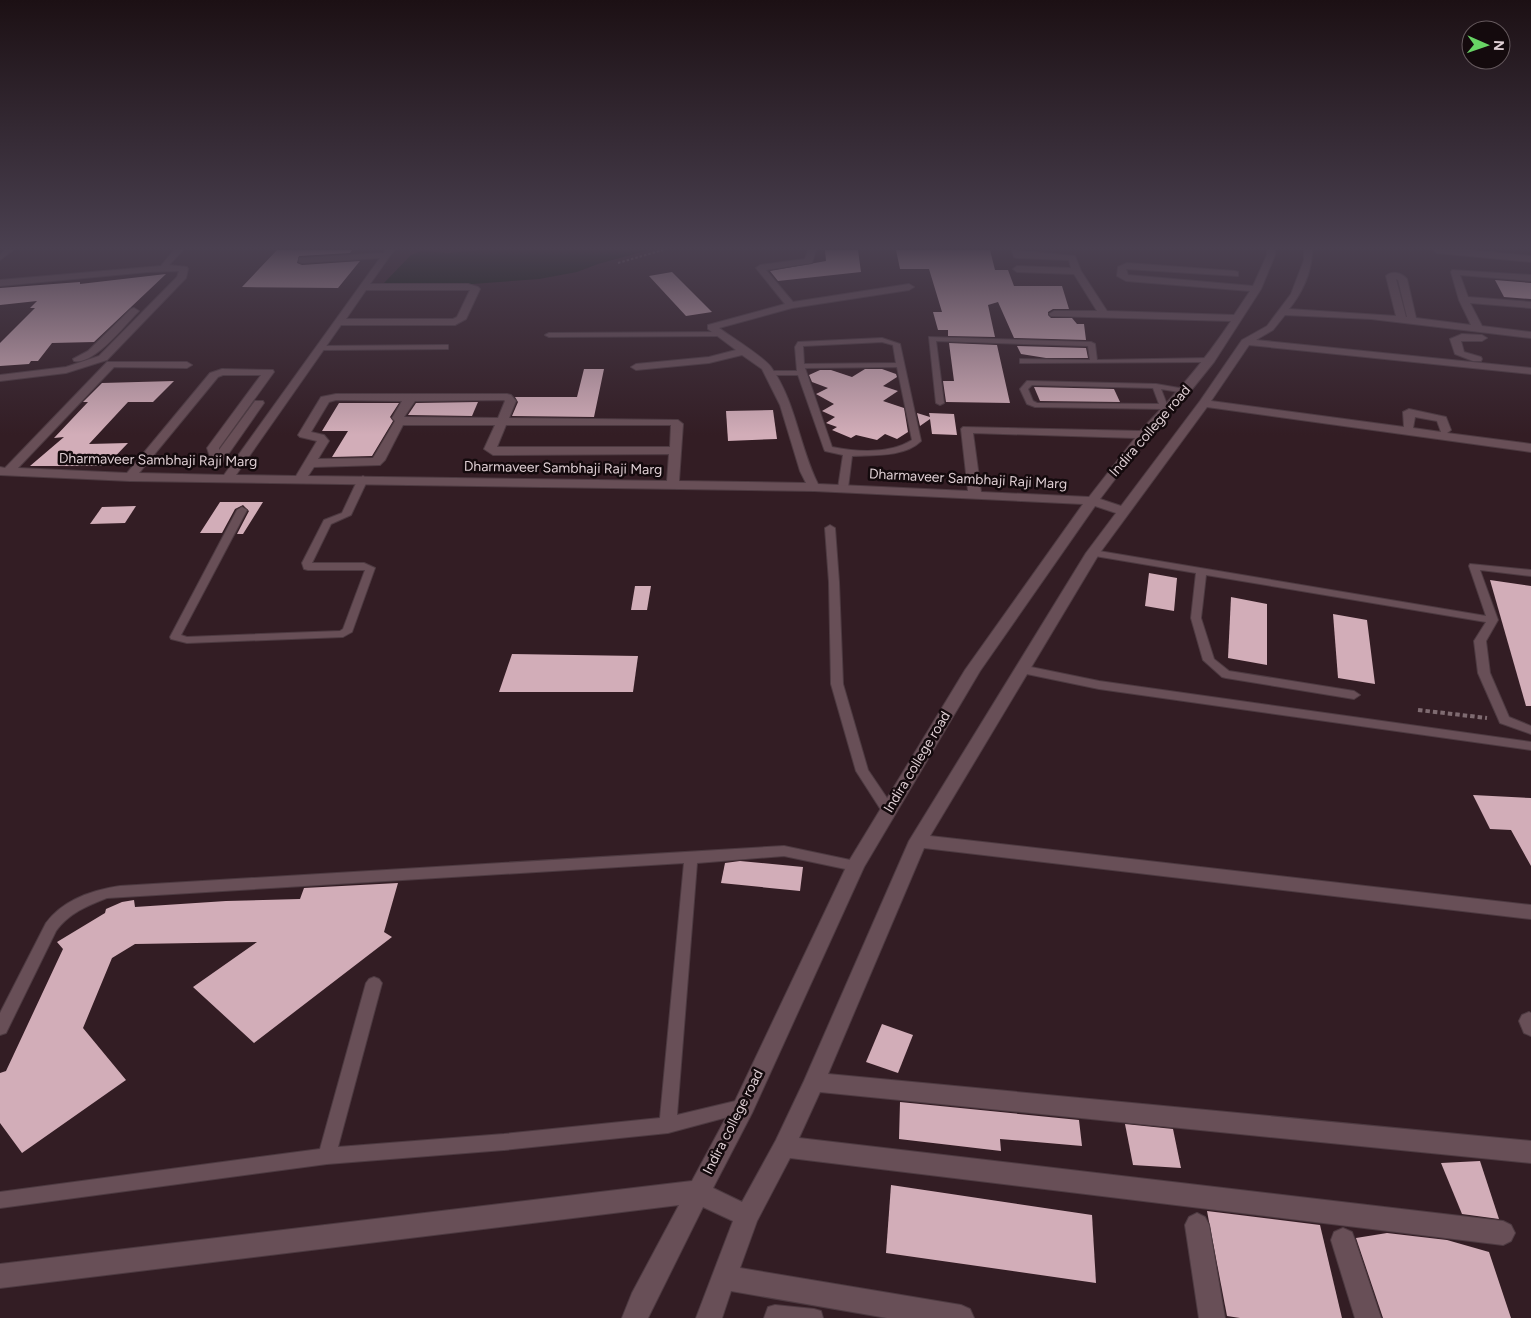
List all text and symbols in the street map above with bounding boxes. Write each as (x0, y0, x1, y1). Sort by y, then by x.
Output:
north arrow (1461, 20, 1511, 70)
text: N (1490, 40, 1507, 51)
street label: Indira college road (1106, 382, 1194, 480)
street label: Dharmaveer Sambhaji Raji Marg (59, 450, 257, 470)
street label: Dharmaveer Sambhaji Raji Marg (464, 458, 662, 478)
street label: Dharmaveer Sambhaji Raji Marg (868, 465, 1068, 493)
street label: Indira college road (880, 708, 954, 816)
street label: Indira college road (699, 1067, 767, 1177)

